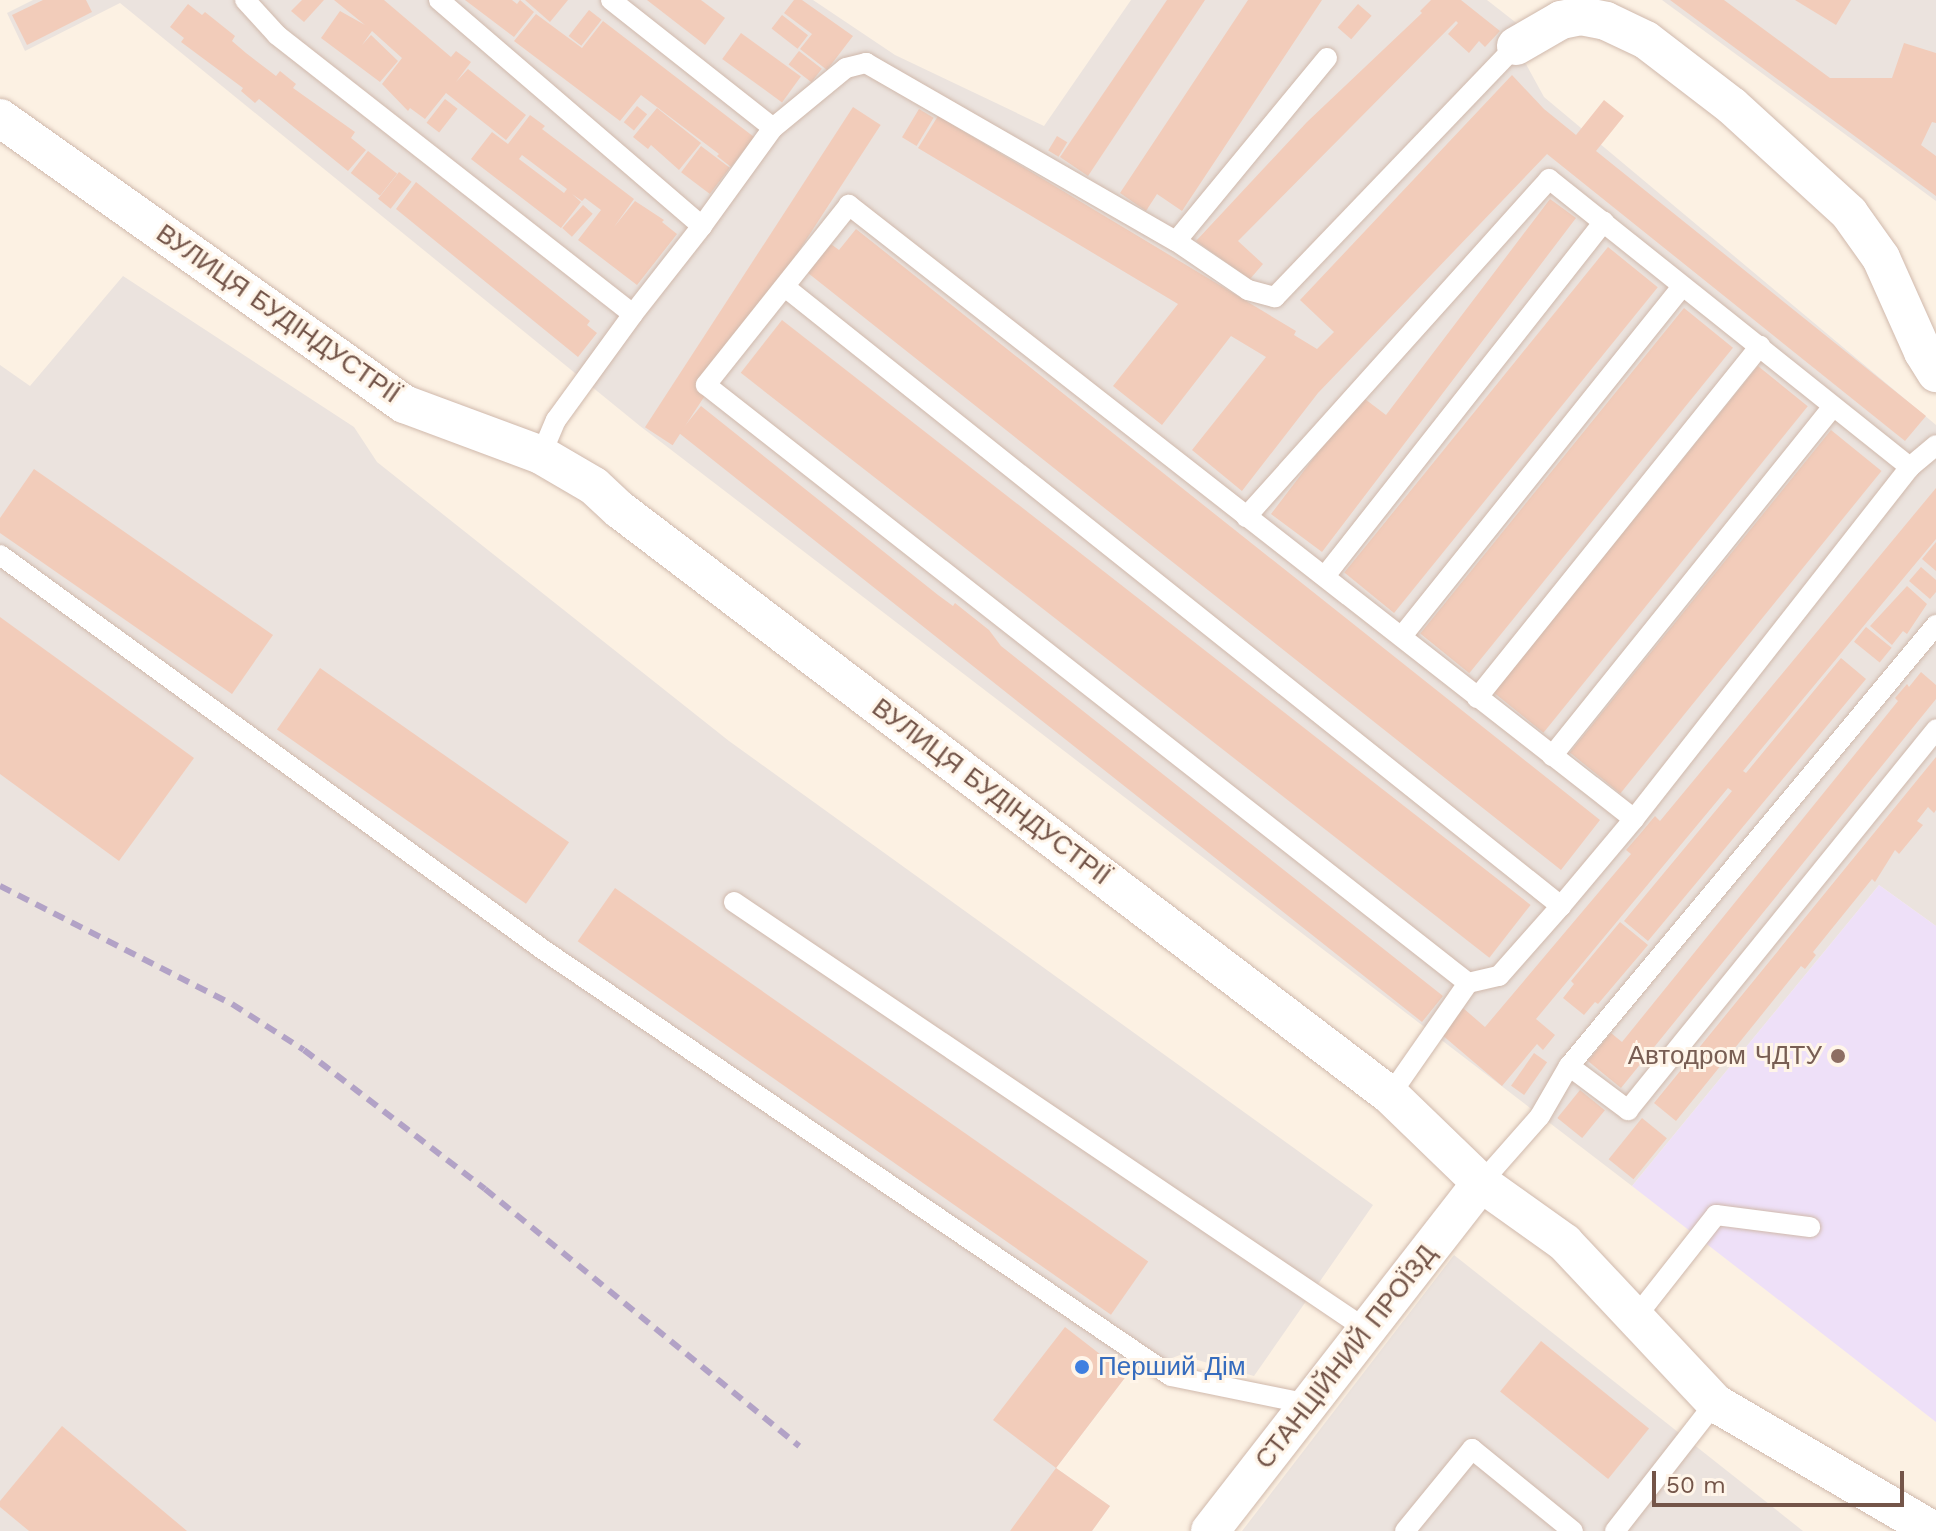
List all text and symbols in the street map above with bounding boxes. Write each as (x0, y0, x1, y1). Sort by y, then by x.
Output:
street label: ВУЛИЦЯ БУДІНДУСТРІЇ (150, 218, 406, 410)
street label: ВУЛИЦЯ БУДІНДУСТРІЇ (866, 692, 1116, 892)
place label: Автодром ЧДТУ (1628, 1040, 1822, 1072)
marker: Автодром ЧДТУ (1829, 1047, 1847, 1065)
street label: СТАНЦІЙНИЙ ПРОЇЗД (1249, 1239, 1443, 1475)
place label: Перший Дім (1098, 1351, 1246, 1383)
marker: Перший Дім (1073, 1358, 1091, 1376)
scale bar (1656, 1455, 1908, 1505)
text: 50 m (1666, 1471, 1726, 1499)

